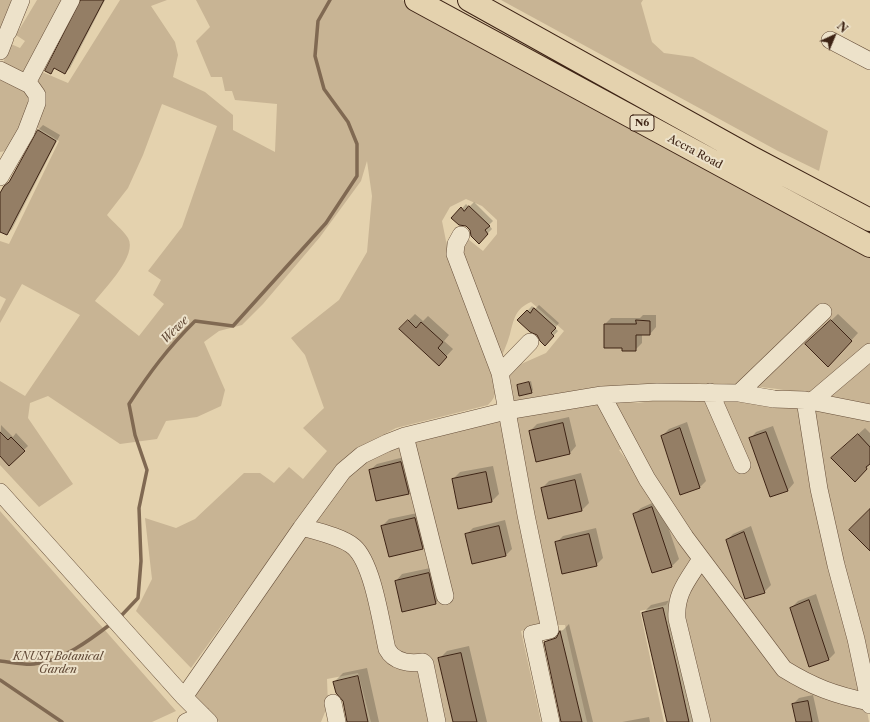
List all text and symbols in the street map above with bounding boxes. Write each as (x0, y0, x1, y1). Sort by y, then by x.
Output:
north arrow (814, 16, 854, 56)
text: N (834, 19, 851, 36)
road number: N6 (630, 115, 654, 131)
street label: Accra Road (665, 132, 725, 172)
water label: Wewe (158, 313, 192, 347)
park label: KNUST Botanical Garden (13, 650, 103, 676)

